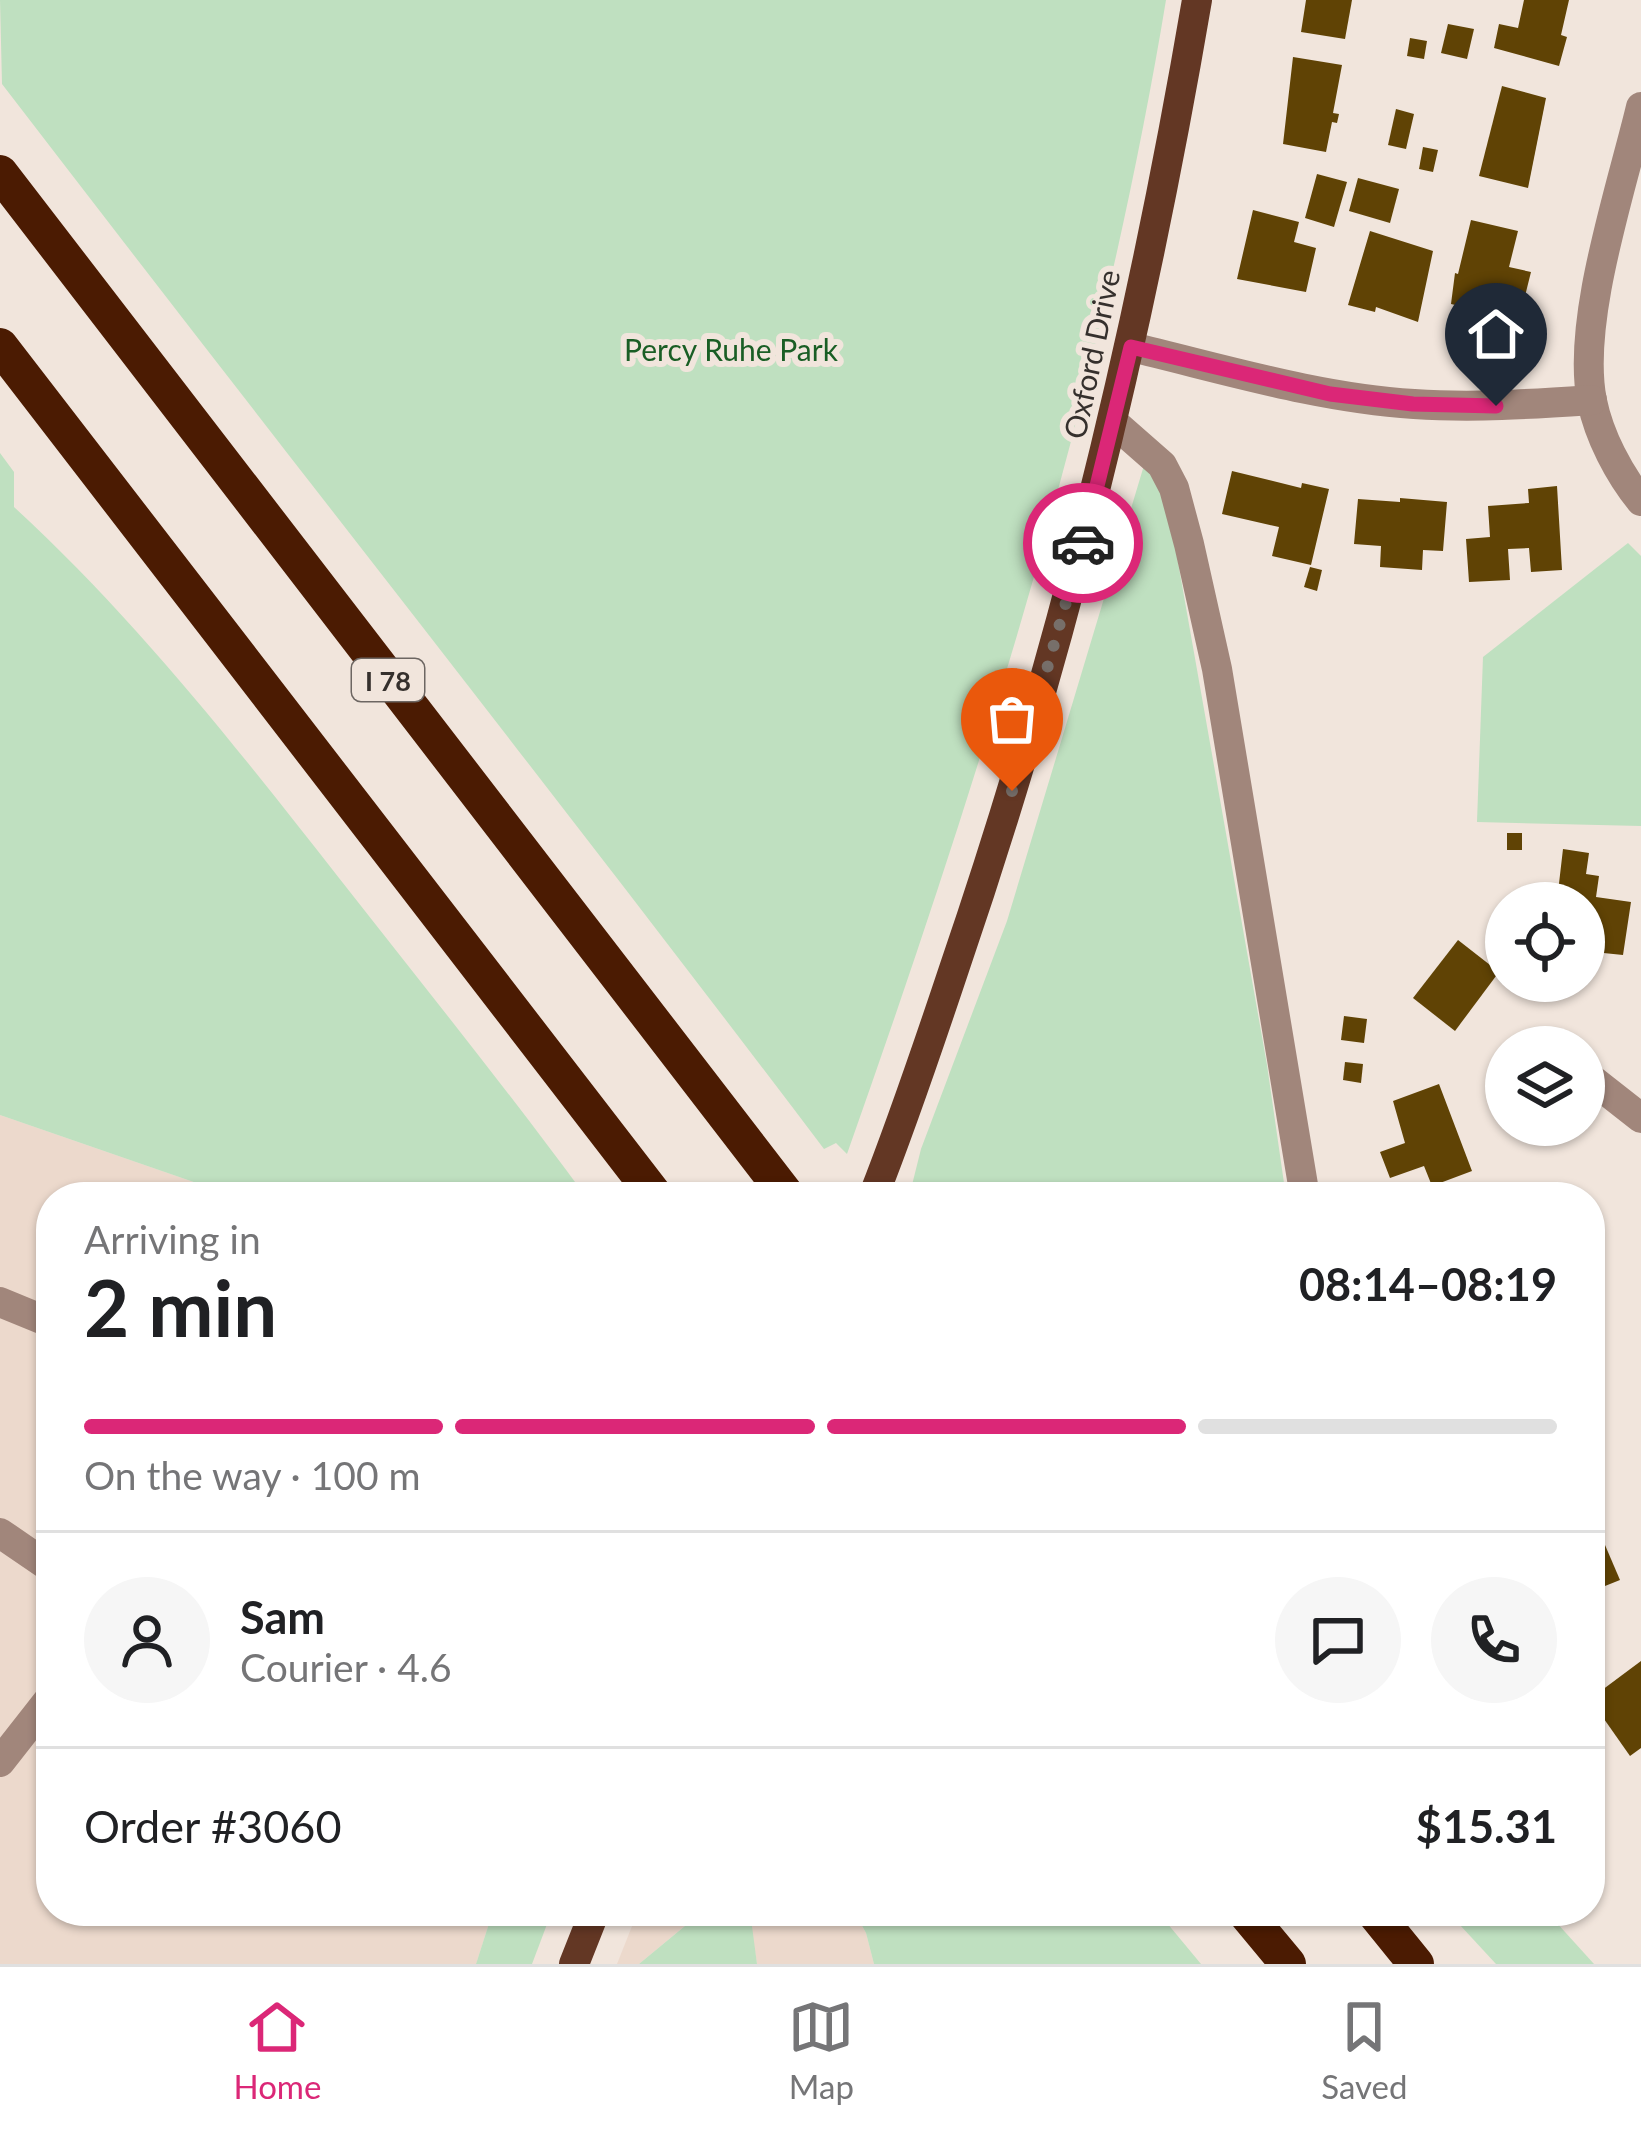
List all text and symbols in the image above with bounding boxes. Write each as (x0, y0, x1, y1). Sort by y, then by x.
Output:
street label: Oxford Drive (1056, 266, 1126, 442)
pin (1445, 283, 1547, 406)
icon: home (1463, 301, 1529, 367)
park label: Percy Ruhe Park (624, 331, 839, 367)
courier (1023, 483, 1143, 603)
icon: car (1050, 510, 1116, 576)
road number: I 78 (352, 659, 424, 701)
pin (961, 668, 1063, 791)
icon: bag (979, 686, 1045, 752)
map controls (1485, 882, 1605, 1146)
button: locate (1485, 882, 1605, 1002)
button: layers (1485, 1026, 1605, 1146)
text: Arriving in (84, 1216, 261, 1262)
text: 08:14–08:19 (1299, 1257, 1557, 1311)
text: 2 min (84, 1260, 277, 1354)
text: On the way · 100 m (84, 1452, 421, 1498)
button: person (84, 1577, 210, 1703)
button: chat (1275, 1577, 1401, 1703)
button: phone (1431, 1577, 1557, 1703)
text: Sam (240, 1590, 325, 1644)
text: Courier · 4.6 (240, 1644, 452, 1690)
text: Order #3060 (84, 1799, 342, 1853)
text: $15.31 (1416, 1799, 1557, 1853)
tab: Home (233, 1994, 321, 2106)
tab: Map (788, 1994, 854, 2106)
tab: Saved (1321, 1994, 1408, 2106)

